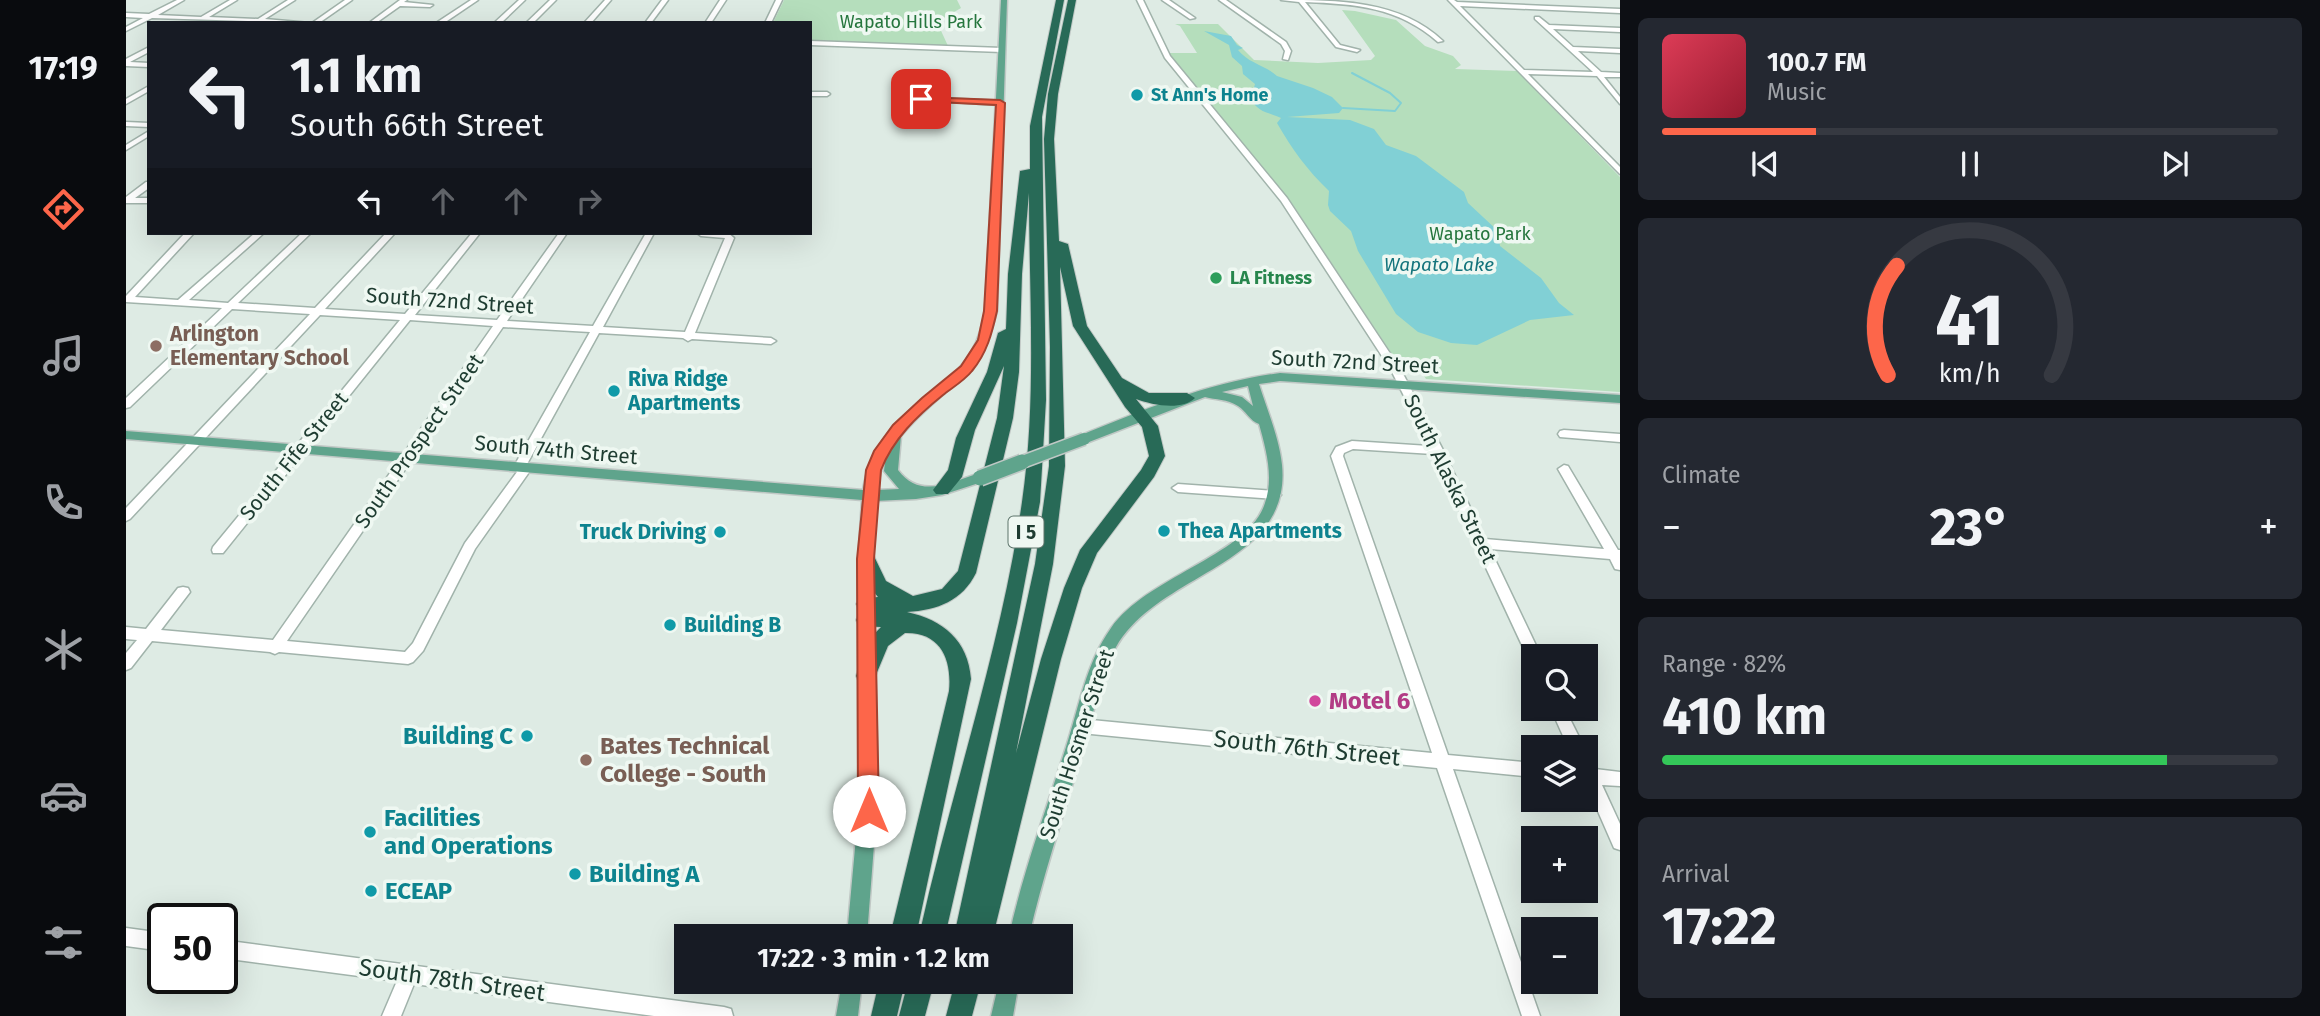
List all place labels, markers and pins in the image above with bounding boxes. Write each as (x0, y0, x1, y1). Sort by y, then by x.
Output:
pin (891, 69, 951, 129)
place label: St Ann's Home (1151, 84, 1268, 106)
marker: St Ann's Home (1129, 87, 1145, 103)
place label: LA Fitness (1230, 267, 1312, 289)
marker: LA Fitness (1208, 270, 1224, 286)
place label: Arlington Elementary School (169, 321, 349, 371)
marker: Arlington Elementary School (148, 338, 164, 354)
place label: Riva Ridge Apartments (627, 366, 740, 416)
marker: Riva Ridge Apartments (606, 383, 622, 399)
place label: Thea Apartments (1178, 518, 1342, 544)
place label: Truck Driving (580, 519, 706, 545)
marker: Thea Apartments (1156, 523, 1172, 539)
marker: Truck Driving (712, 524, 728, 540)
place label: Building B (684, 612, 781, 638)
marker: Building B (662, 617, 678, 633)
place label: Motel 6 (1329, 687, 1410, 715)
marker: Motel 6 (1307, 693, 1323, 709)
place label: Building C (403, 722, 513, 750)
marker: Building C (519, 728, 535, 744)
place label: Bates Technical College - South (600, 732, 770, 788)
marker: Bates Technical College - South (578, 752, 594, 768)
place label: Facilities and Operations (384, 804, 553, 860)
marker: Facilities and Operations (362, 824, 378, 840)
place label: Building A (589, 860, 700, 888)
marker: Building A (567, 866, 583, 882)
place label: ECEAP (385, 877, 452, 905)
marker: ECEAP (363, 883, 379, 899)

